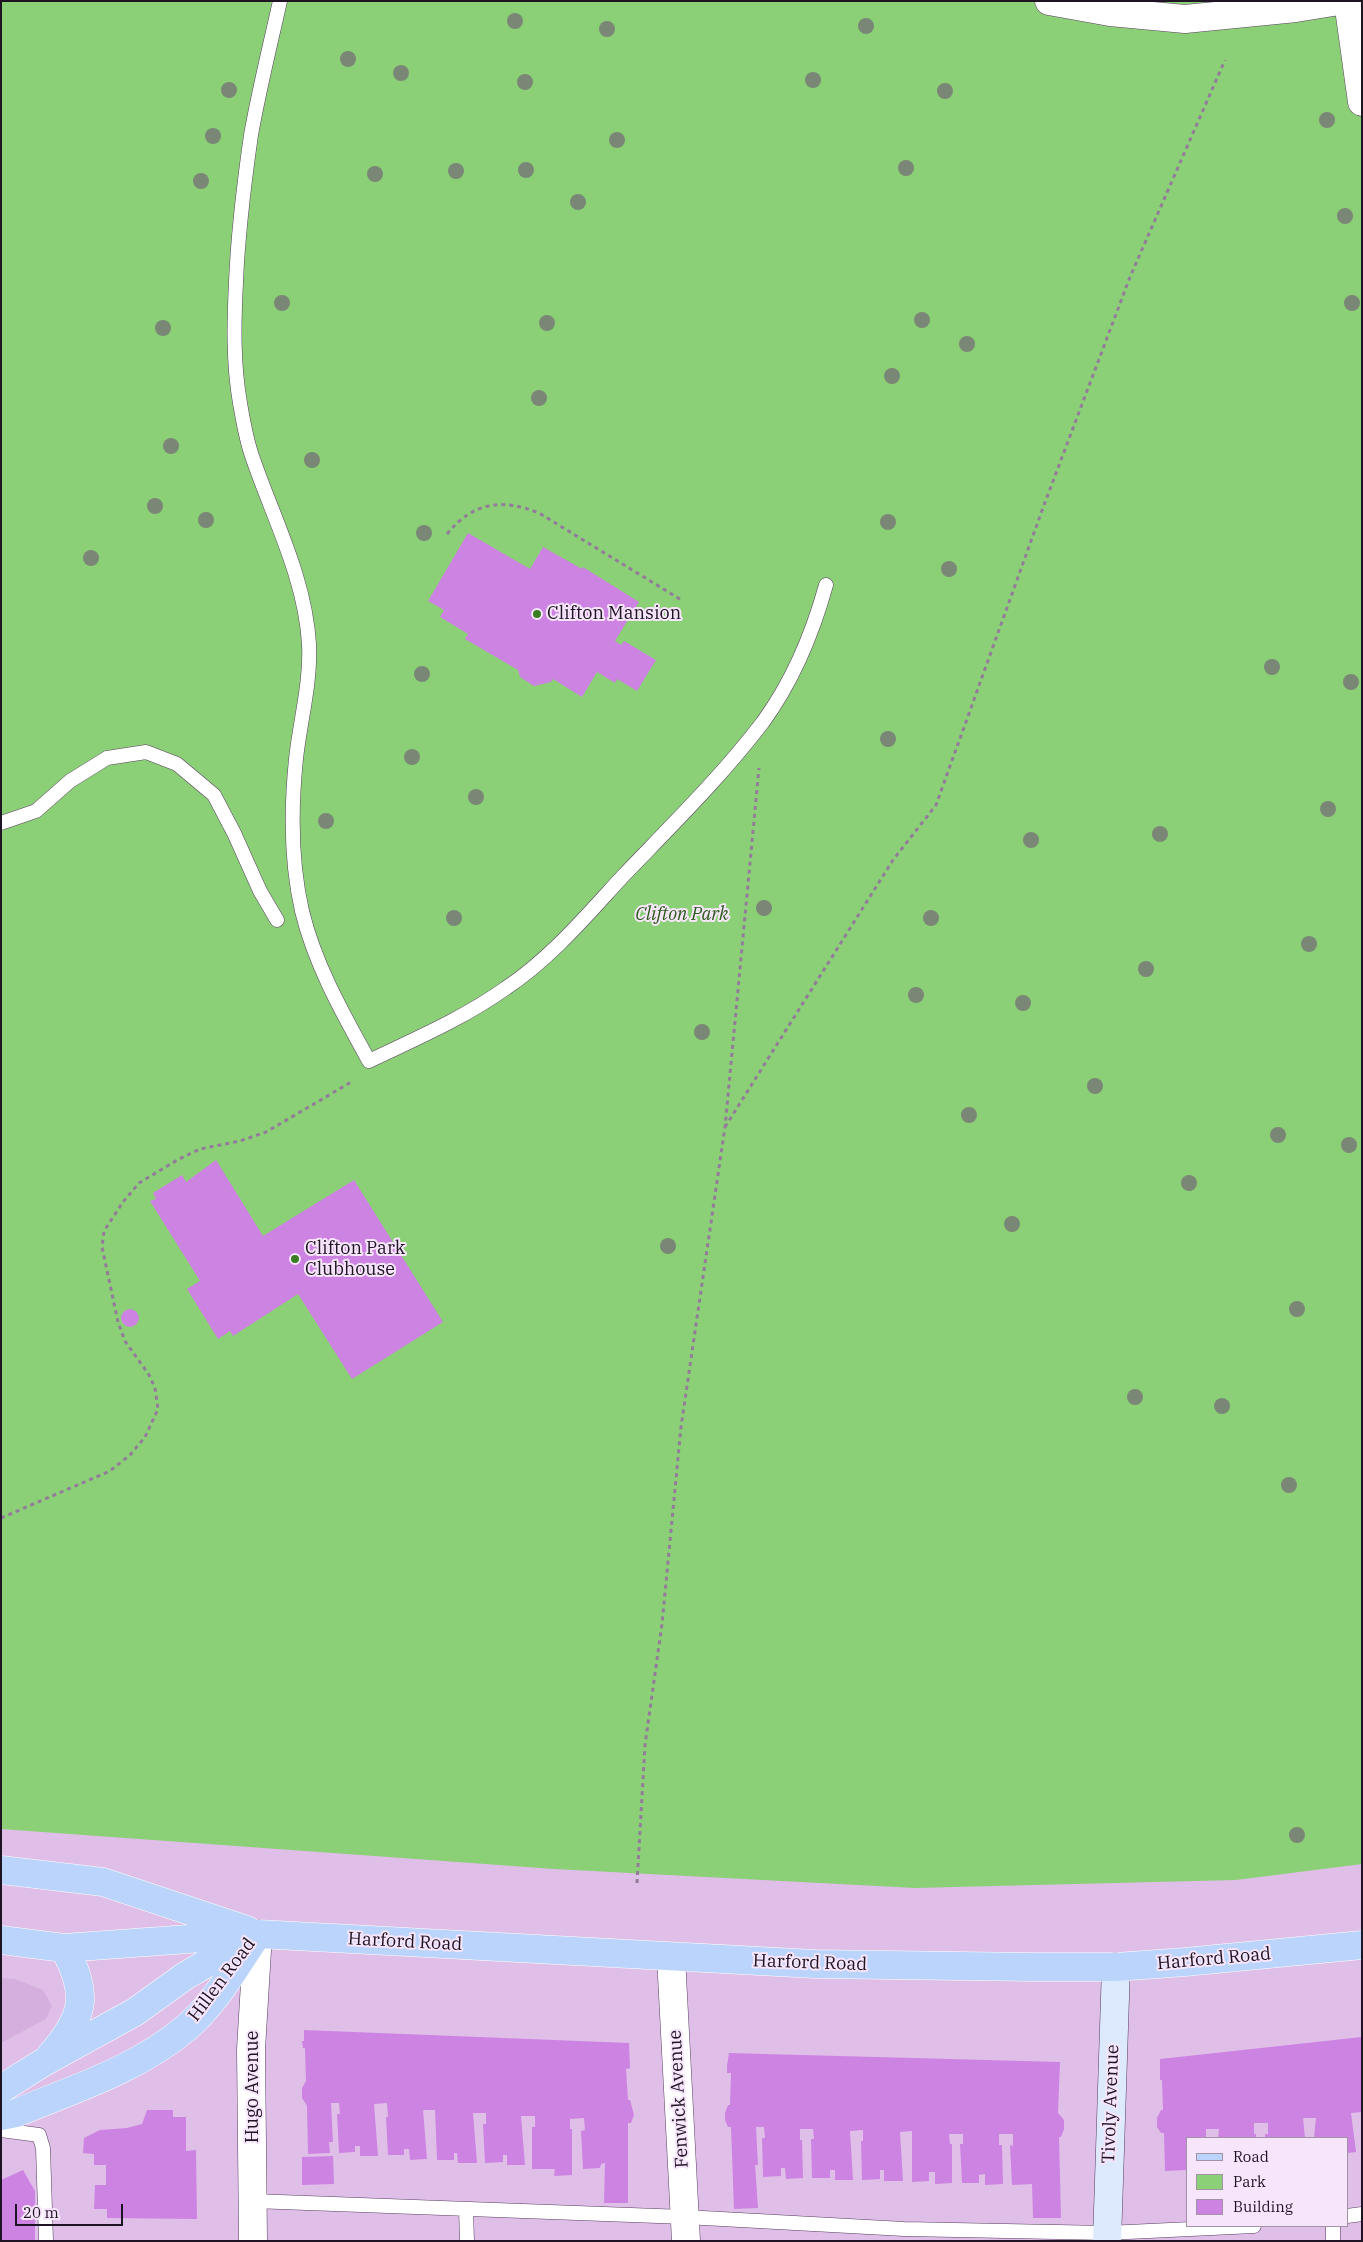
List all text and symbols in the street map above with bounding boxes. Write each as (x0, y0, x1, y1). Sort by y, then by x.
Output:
place label: Clifton Mansion (547, 603, 681, 625)
marker: Clifton Mansion (531, 608, 543, 620)
park label: Clifton Park (635, 904, 729, 926)
place label: Clifton Park Clubhouse (305, 1238, 405, 1280)
marker: Clifton Park Clubhouse (289, 1253, 301, 1265)
street label: Harford Road (347, 1928, 463, 1956)
street label: Hillen Road (184, 1934, 260, 2026)
street label: Harford Road (1156, 1943, 1272, 1975)
street label: Harford Road (752, 1950, 868, 1976)
street label: Fenwick Avenue (665, 2029, 693, 2169)
street label: Hugo Avenue (242, 2031, 264, 2143)
street label: Tivoly Avenue (1098, 2044, 1124, 2164)
legend (1186, 2137, 1348, 2227)
text: Road (1233, 2147, 1269, 2166)
text: Park (1233, 2172, 1266, 2191)
scale bar (18, 2194, 125, 2226)
text: Building (1233, 2197, 1293, 2216)
text: 20 m (23, 2203, 59, 2222)

